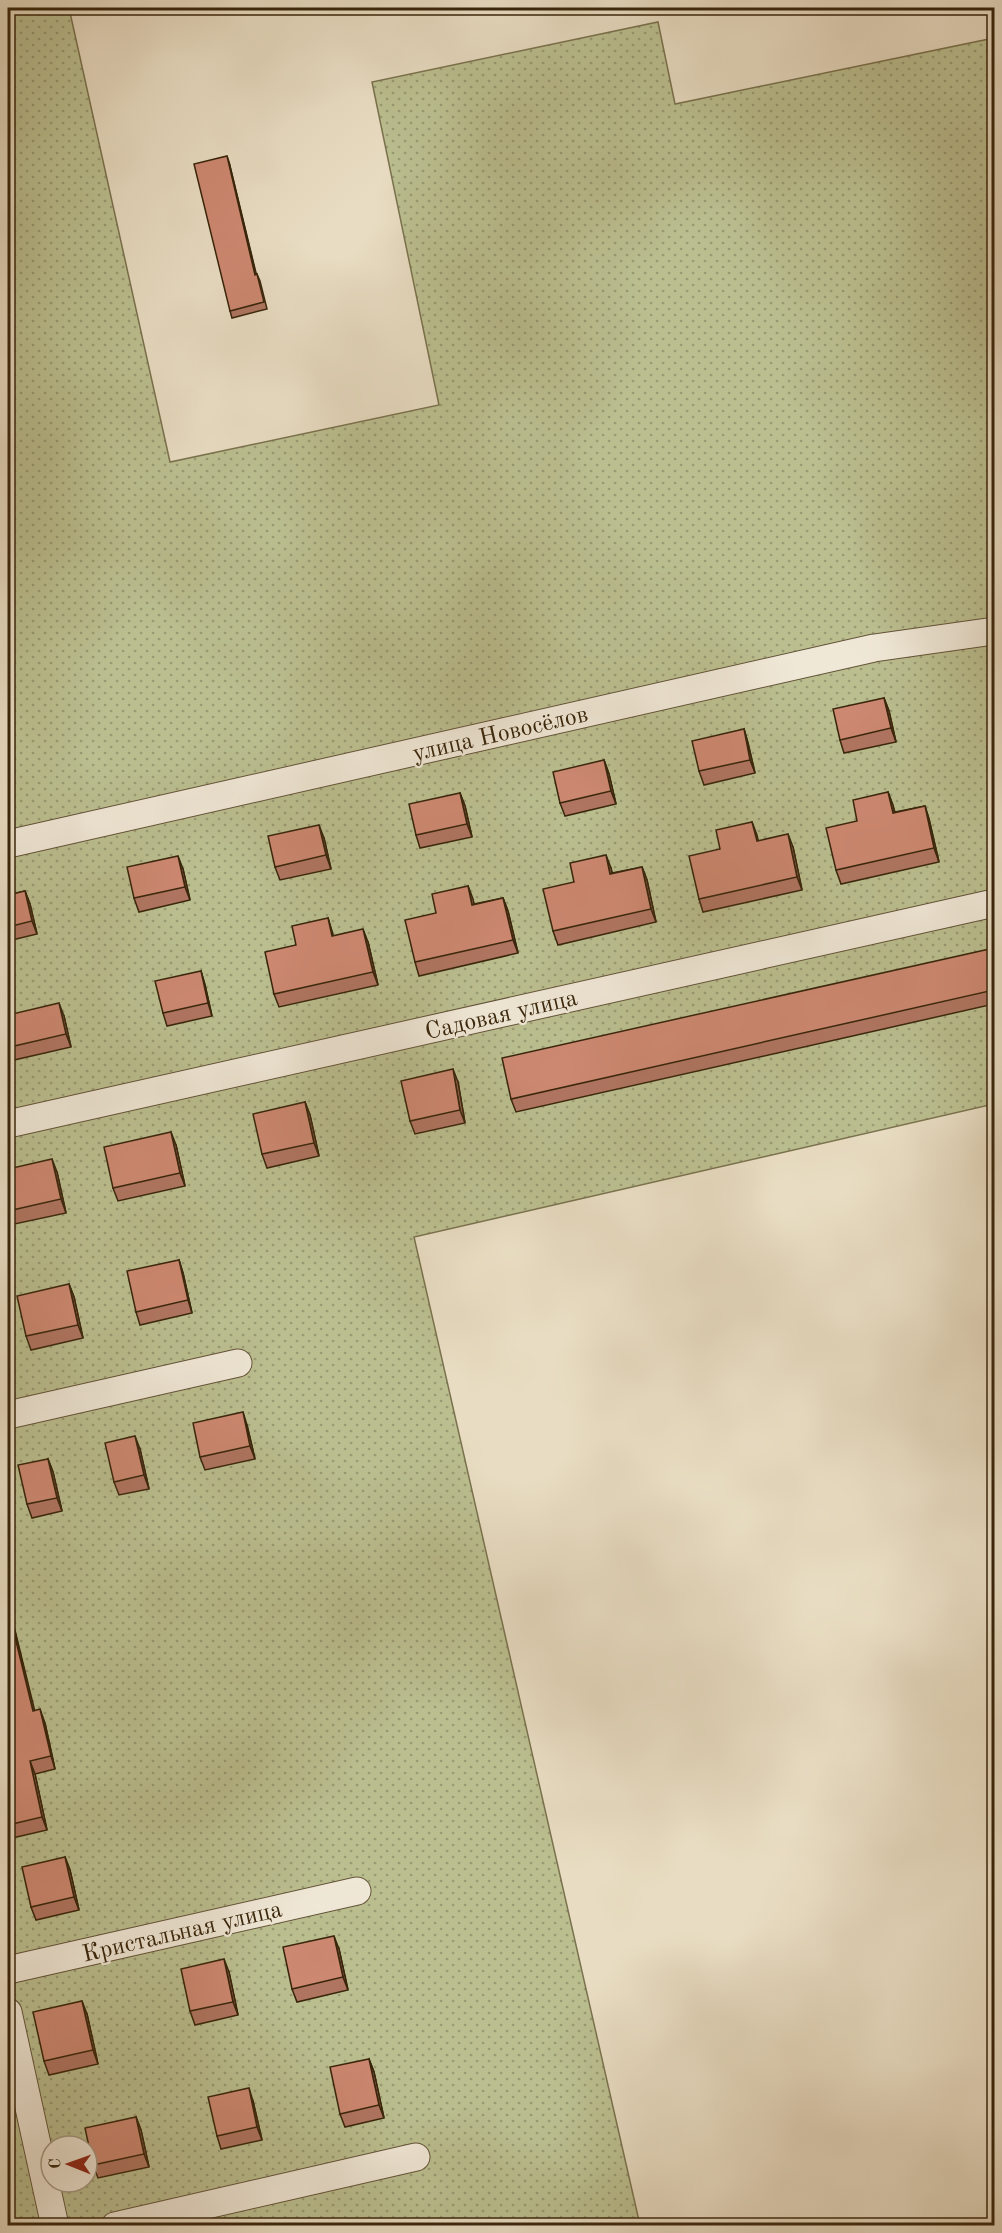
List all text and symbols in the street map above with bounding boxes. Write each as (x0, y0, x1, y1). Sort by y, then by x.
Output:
street label: улица Новосёлов (410, 703, 591, 767)
street label: Садовая улица (423, 987, 580, 1045)
street label: Кристальная улица (80, 1898, 285, 1968)
north arrow (39, 2134, 99, 2194)
text: С (48, 2158, 64, 2169)

